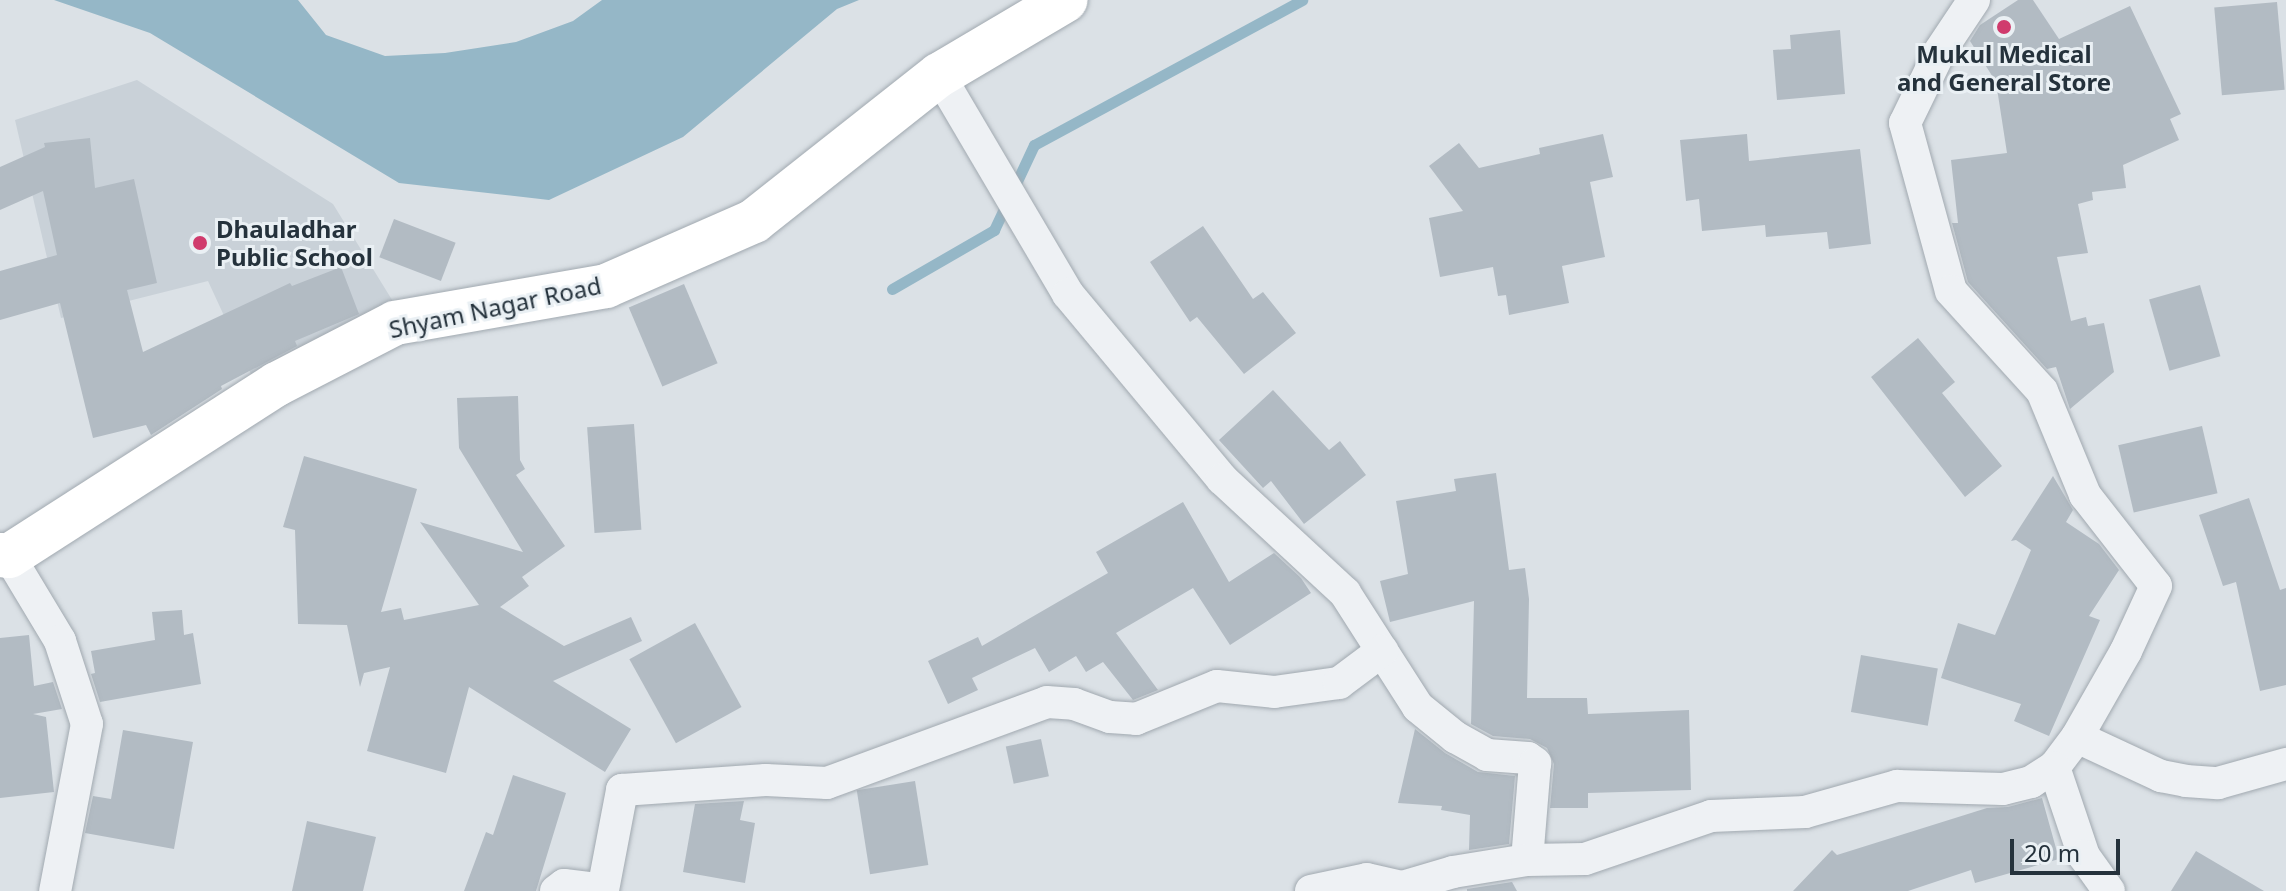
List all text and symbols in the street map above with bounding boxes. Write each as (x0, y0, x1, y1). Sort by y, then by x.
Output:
marker: Mukul Medical and General Store (1995, 18, 2013, 36)
place label: Mukul Medical and General Store (1897, 40, 2111, 96)
place label: Dhauladhar Public School (216, 215, 373, 271)
marker: Dhauladhar Public School (191, 234, 209, 252)
street label: Shyam Nagar Road (386, 270, 604, 344)
scale bar (2014, 823, 2124, 873)
text: 20 m (2024, 836, 2080, 869)

